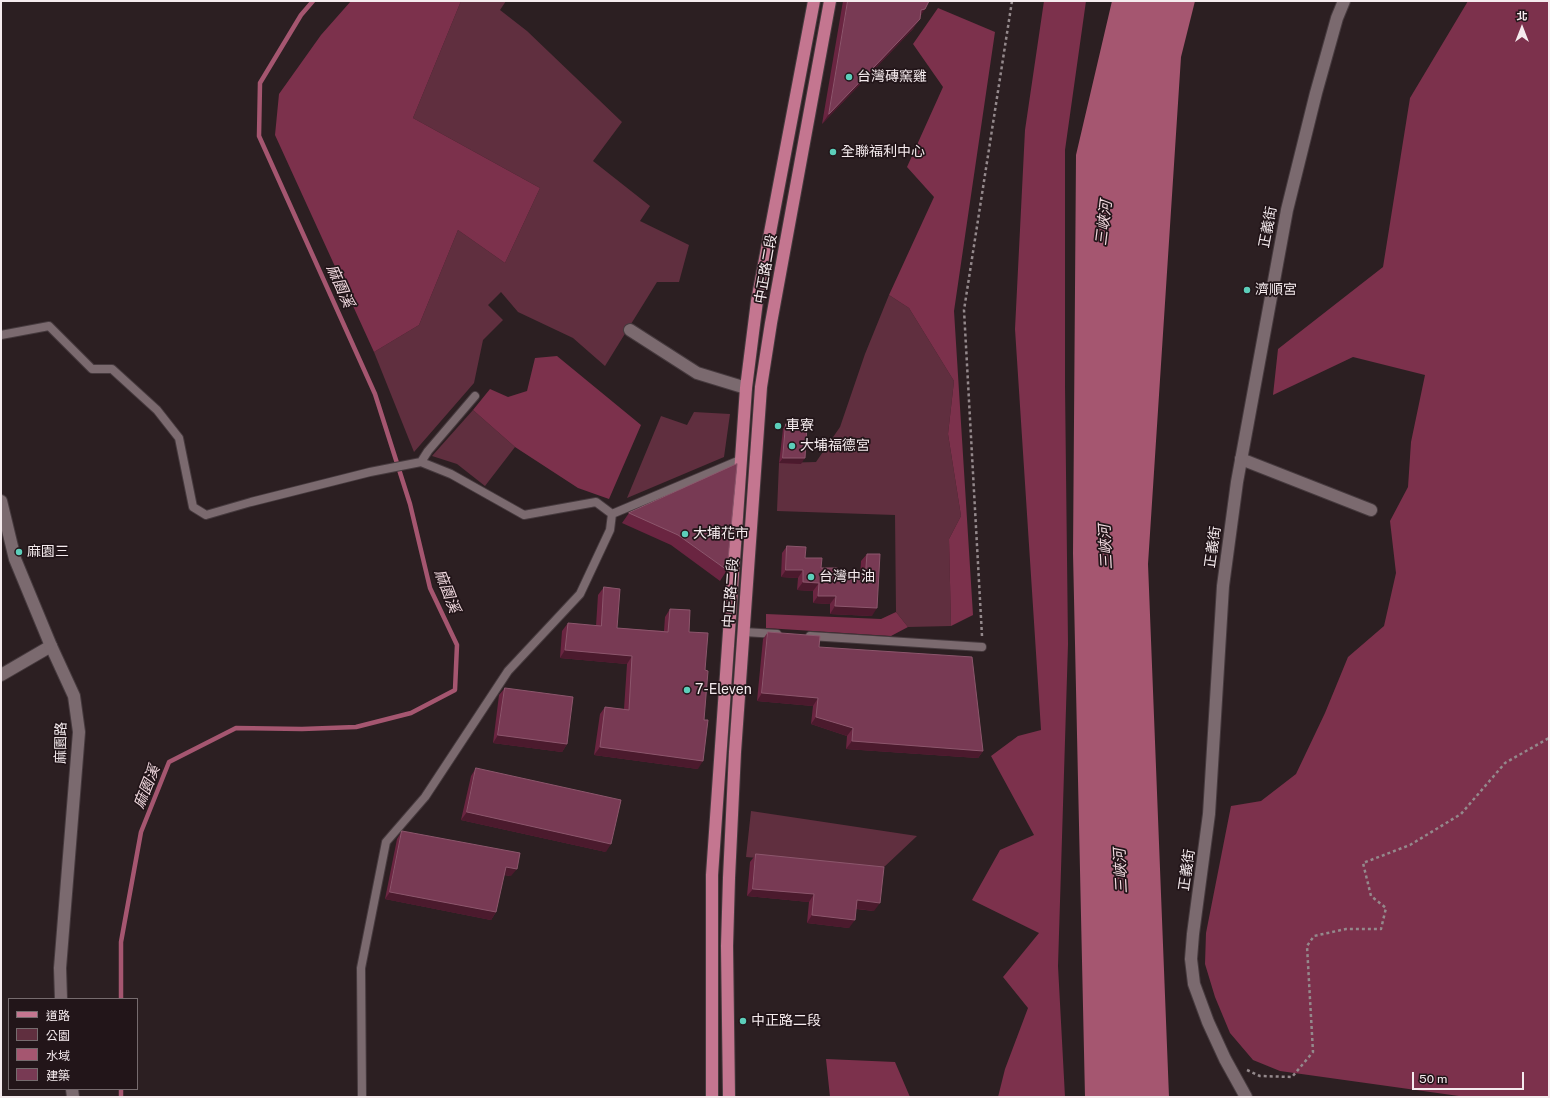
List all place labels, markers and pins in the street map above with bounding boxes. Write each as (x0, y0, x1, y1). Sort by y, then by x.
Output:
place label: 台灣磚窯雞 (857, 69, 927, 85)
marker: 台灣磚窯雞 (844, 72, 854, 82)
place label: 全聯福利中心 (841, 144, 925, 160)
marker: 全聯福利中心 (828, 147, 838, 157)
place label: 濟順宮 (1255, 282, 1297, 298)
marker: 濟順宮 (1242, 285, 1252, 295)
place label: 車寮 (786, 418, 814, 434)
marker: 車寮 (773, 421, 783, 431)
place label: 大埔福德宮 (800, 438, 870, 454)
marker: 大埔福德宮 (787, 441, 797, 451)
place label: 大埔花市 (693, 526, 749, 542)
marker: 大埔花市 (680, 529, 690, 539)
place label: 麻園三 (27, 544, 69, 560)
marker: 麻園三 (14, 547, 24, 557)
place label: 台灣中油 (819, 569, 875, 585)
marker: 台灣中油 (806, 572, 816, 582)
place label: 7-Eleven (695, 682, 752, 698)
marker: 7-Eleven (682, 685, 692, 695)
place label: 中正路二段 (751, 1013, 821, 1029)
marker: 中正路二段 (738, 1016, 748, 1026)

